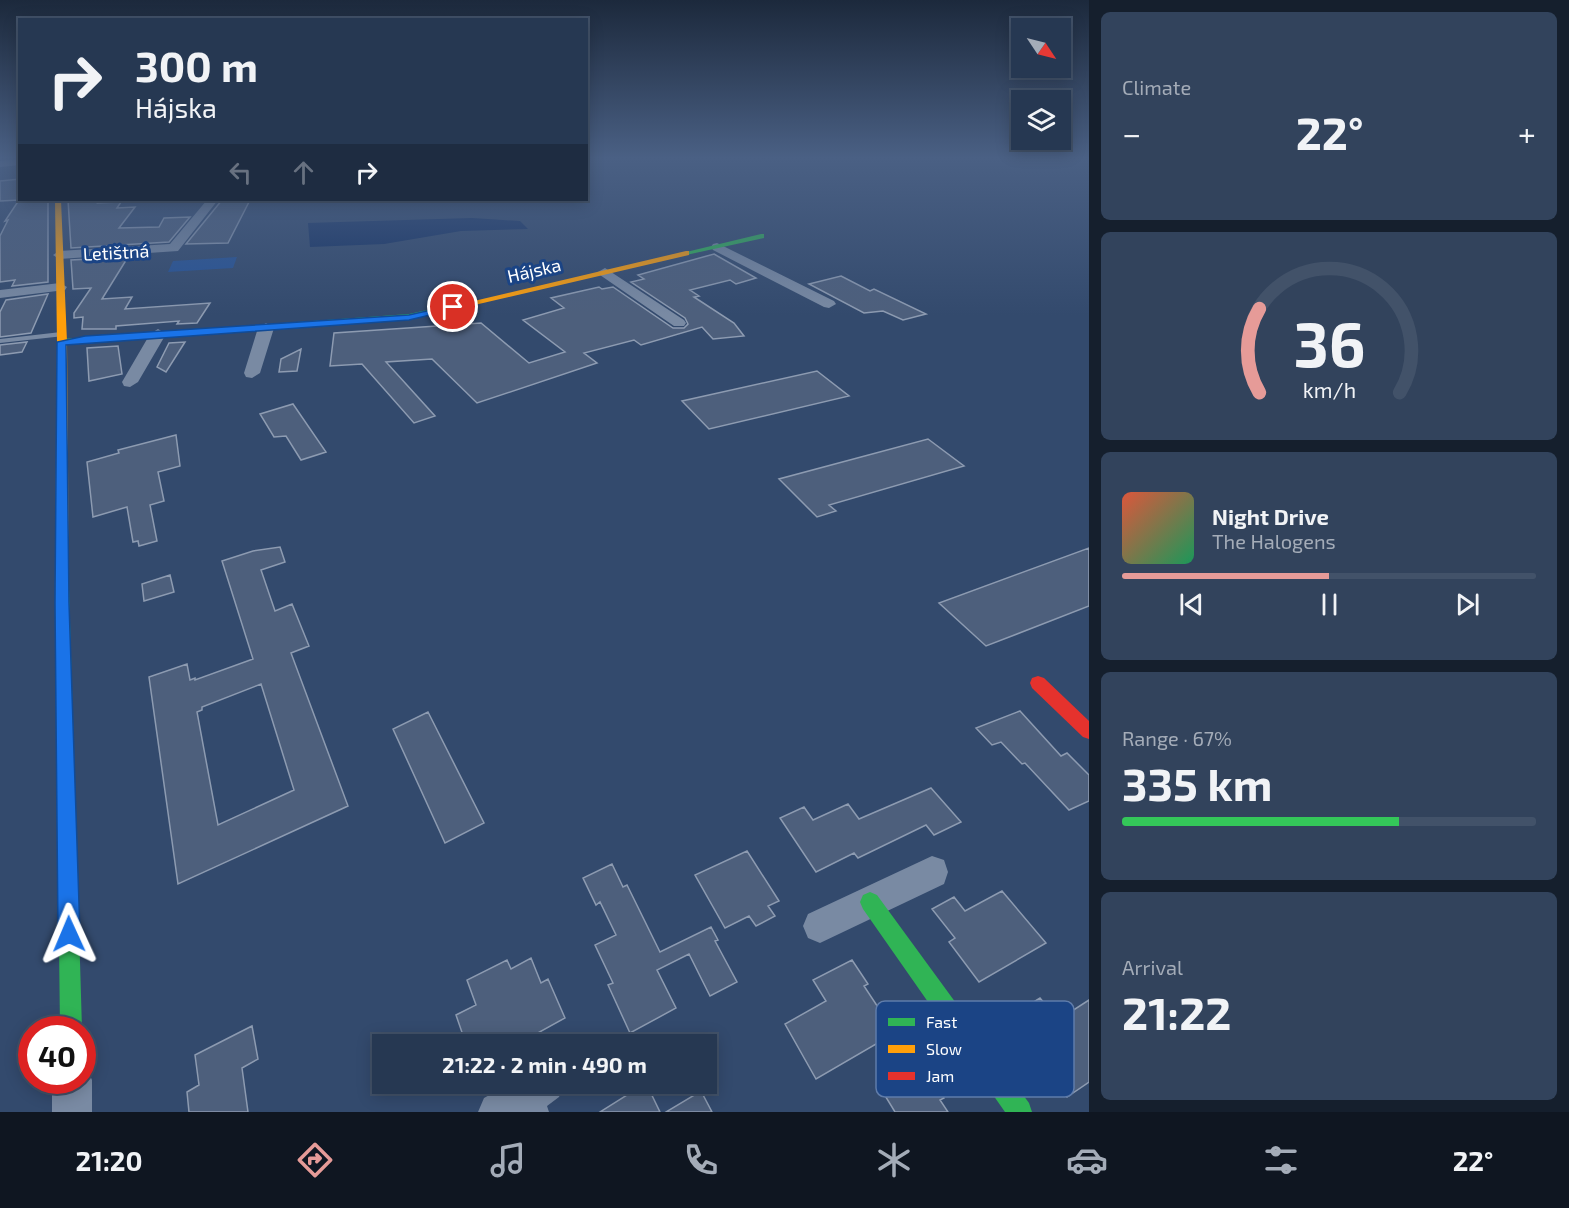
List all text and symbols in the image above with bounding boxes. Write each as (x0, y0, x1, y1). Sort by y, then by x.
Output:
north arrow (1011, 18, 1071, 78)
map controls (1011, 18, 1071, 150)
text: 300 m (135, 40, 258, 90)
icon: right (36, 42, 114, 120)
text: Climate (1122, 75, 1191, 99)
button: layers (1011, 90, 1071, 150)
text: Hájska (135, 91, 217, 123)
text: 22° (1296, 105, 1363, 159)
text: − (1122, 113, 1141, 153)
text: + (1518, 113, 1536, 153)
icon: left (224, 156, 257, 189)
icon: ahead (287, 156, 320, 189)
icon: right (350, 156, 383, 189)
street label: Letištná (82, 239, 150, 265)
street label: Hájska (505, 253, 563, 287)
pin (427, 281, 478, 332)
icon: arrive (436, 290, 469, 323)
text: 36 (1293, 305, 1365, 380)
text: km/h (1302, 377, 1356, 402)
text: Night Drive (1212, 503, 1329, 529)
text: The Halogens (1212, 529, 1336, 553)
icon: previous (1175, 588, 1208, 621)
icon: pause (1313, 588, 1346, 621)
icon: next (1451, 588, 1484, 621)
text: Range · 67% (1122, 726, 1232, 750)
text: 335 km (1122, 756, 1272, 810)
position arrow (37, 902, 101, 966)
text: Arrival (1122, 955, 1183, 979)
text: 21:22 (1122, 985, 1231, 1039)
legend (876, 1001, 1074, 1097)
text: Fast (926, 1012, 957, 1031)
speed limit sign: 40 (18, 1016, 96, 1094)
text: Slow (926, 1039, 962, 1058)
text: 21:22 · 2 min · 490 m (442, 1051, 647, 1077)
text: Jam (926, 1066, 954, 1085)
icon: directions (294, 1139, 336, 1181)
icon: music (487, 1139, 529, 1181)
icon: phone (680, 1139, 722, 1181)
icon: climate (873, 1139, 915, 1181)
icon: car (1066, 1139, 1108, 1181)
icon: filters (1260, 1139, 1302, 1181)
text: 21:20 (76, 1144, 143, 1176)
text: 22° (1453, 1144, 1493, 1176)

